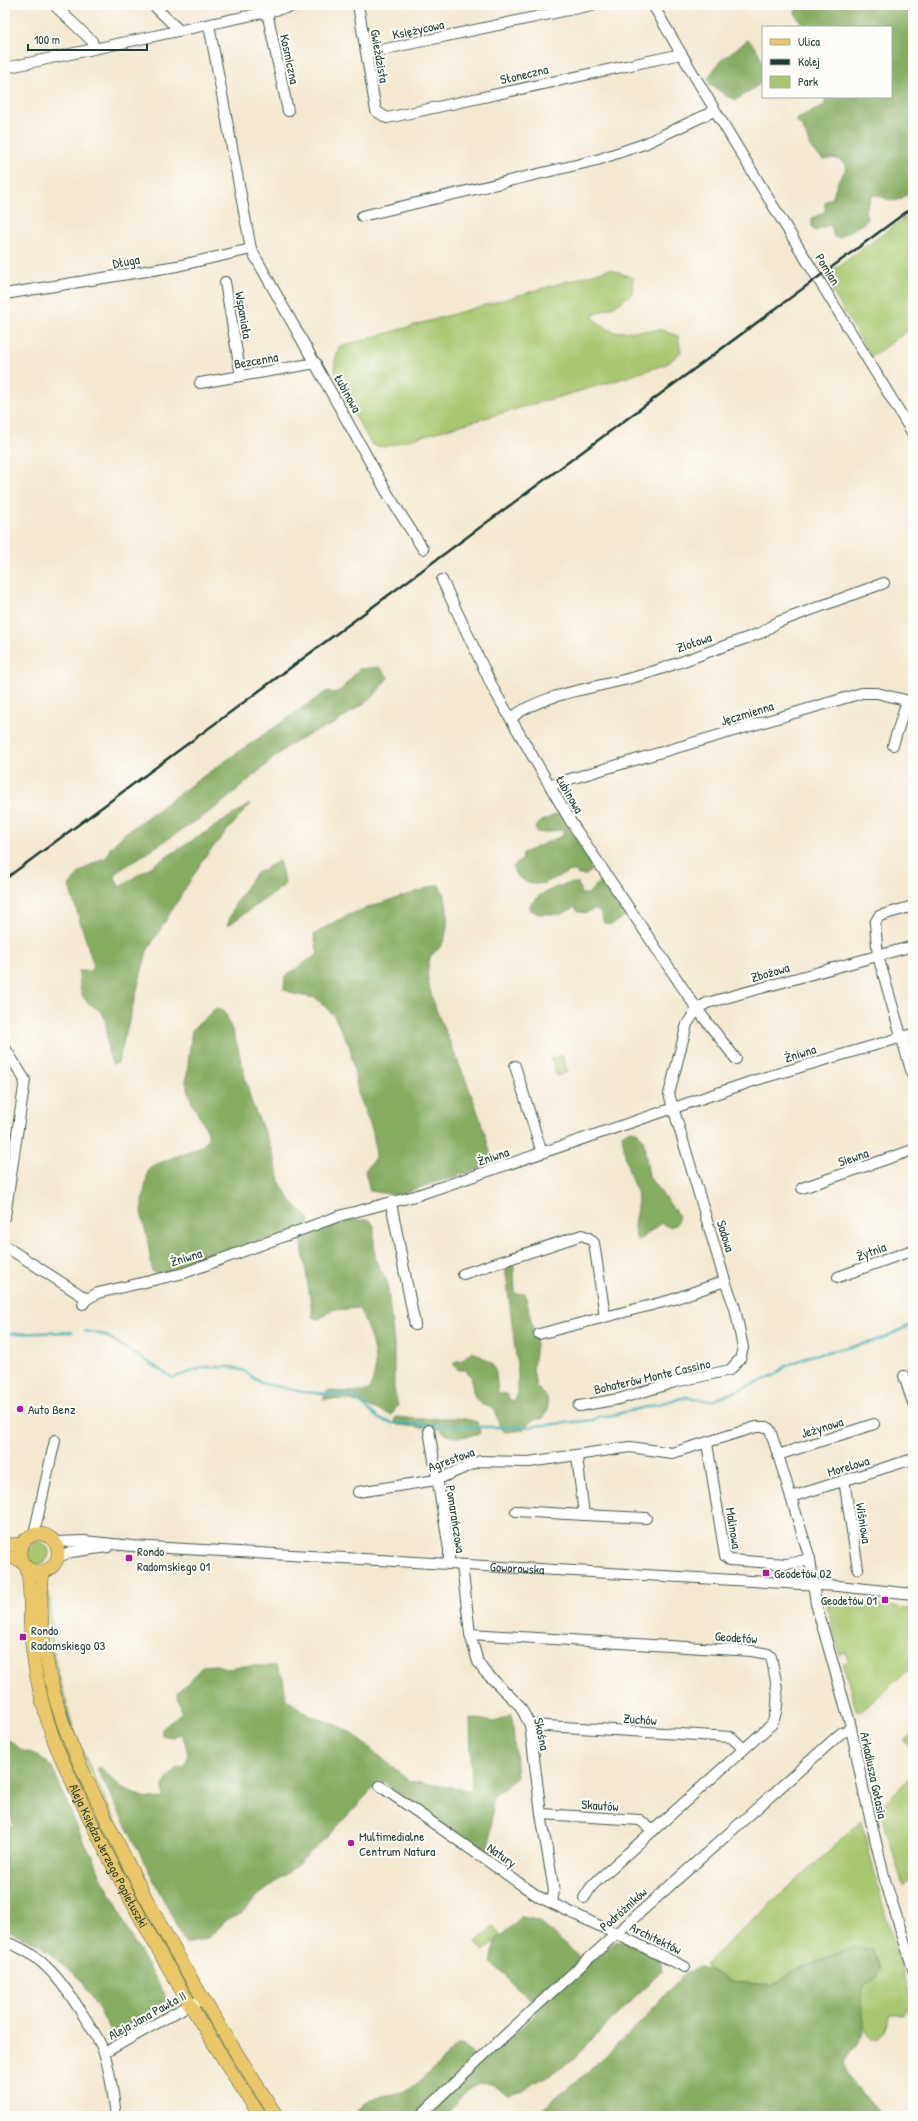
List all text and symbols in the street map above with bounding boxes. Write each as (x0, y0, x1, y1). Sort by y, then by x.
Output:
street label: Księżycowa (391, 15, 445, 43)
scale bar (28, 26, 147, 52)
legend (762, 26, 892, 98)
street label: Gwieździsta (366, 28, 394, 84)
text: 100 m (34, 31, 60, 48)
street label: Kosmiczna (276, 32, 304, 86)
text: Ulica (798, 33, 820, 50)
text: Kolej (798, 53, 820, 70)
street label: Słoneczna (498, 60, 550, 88)
text: Park (798, 73, 818, 90)
street label: Długa (111, 250, 141, 272)
street label: Pomian (811, 250, 845, 288)
street label: Wspaniała (231, 290, 257, 340)
street label: Bezcenna (233, 347, 279, 373)
street label: Łubinowa (330, 370, 366, 416)
street label: Ziołowa (674, 628, 714, 656)
street label: Jęczmienna (718, 696, 776, 730)
street label: Łubinowa (552, 772, 588, 816)
street label: Zbożowa (749, 958, 791, 986)
street label: Żniwna (782, 1040, 818, 1066)
street label: Żniwna (475, 1142, 511, 1170)
street label: Siewna (835, 1143, 871, 1171)
street label: Sadowa (713, 1218, 739, 1254)
street label: Żytnia (854, 1237, 888, 1265)
street label: Żniwna (168, 1244, 204, 1270)
street label: Bohaterów Monte Cassino (592, 1354, 712, 1398)
place label: Auto Benz (28, 1400, 76, 1418)
marker: Auto Benz (15, 1404, 25, 1414)
street label: Jeżynowa (799, 1412, 845, 1442)
street label: Agrestowa (425, 1442, 477, 1476)
street label: Morelowa (825, 1451, 871, 1481)
street label: Pomarańczowa (442, 1484, 470, 1554)
street label: Wiśniowa (852, 1501, 876, 1545)
street label: Malinowa (722, 1506, 746, 1550)
place label: Rondo Radomskiego 01 (137, 1542, 210, 1575)
marker: Rondo Radomskiego 01 (124, 1553, 134, 1563)
street label: Goworowska (489, 1557, 545, 1578)
place label: Geodetów 02 (774, 1564, 832, 1582)
marker: Geodetów 02 (761, 1568, 771, 1578)
place label: Geodetów 01 (821, 1591, 877, 1609)
marker: Geodetów 01 (880, 1595, 890, 1605)
place label: Rondo Radomskiego 03 (31, 1621, 105, 1654)
street label: Geodetów (714, 1627, 758, 1647)
marker: Rondo Radomskiego 03 (18, 1632, 28, 1642)
street label: Zuchów (623, 1709, 657, 1729)
street label: Skośna (530, 1716, 554, 1752)
street label: Arkadiusza Gołasia (856, 1730, 892, 1820)
street label: Aleja Księdza Jerzego Popiełuszki (65, 1781, 153, 1931)
street label: Skautów (581, 1795, 619, 1815)
place label: Multimedialne Centrum Natura (359, 1827, 435, 1860)
marker: Multimedialne Centrum Natura (346, 1838, 356, 1848)
street label: Natury (484, 1838, 521, 1872)
street label: Podróżników (595, 1883, 651, 1935)
street label: Architektów (627, 1918, 685, 1958)
street label: Aleja Jana Pawła II (105, 1986, 189, 2044)

